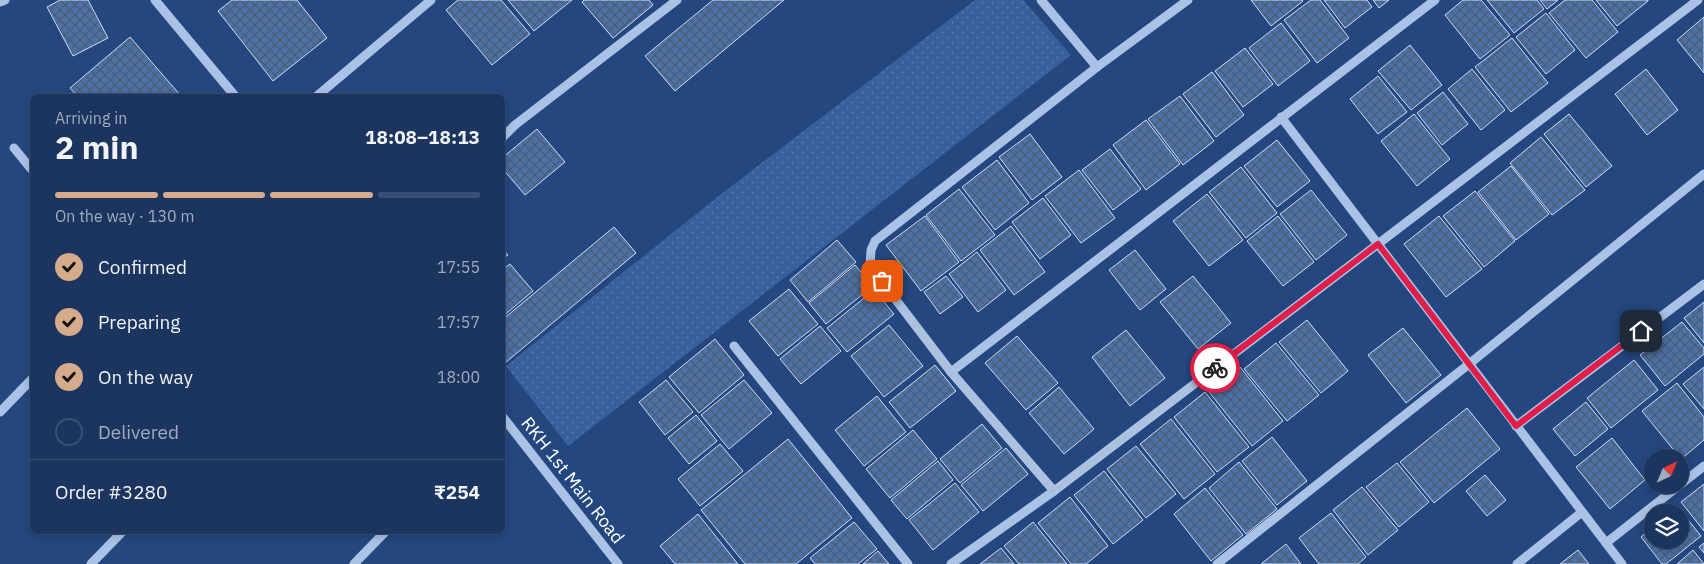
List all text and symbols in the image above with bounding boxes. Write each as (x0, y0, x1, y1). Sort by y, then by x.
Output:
text: Arriving in (55, 108, 127, 128)
text: 18:08–18:13 (365, 125, 480, 149)
text: 2 min (55, 126, 139, 168)
text: On the way · 130 m (55, 206, 194, 226)
icon: check (55, 253, 83, 281)
text: Confirmed (98, 255, 187, 279)
text: 17:55 (437, 257, 480, 277)
pin (861, 260, 903, 302)
icon: bag (868, 267, 896, 295)
icon: check (55, 308, 83, 336)
text: Preparing (98, 310, 180, 334)
pin (1620, 310, 1662, 352)
text: 17:57 (437, 312, 480, 332)
icon: home (1627, 317, 1655, 345)
courier (1190, 343, 1240, 393)
icon: bike (1201, 354, 1229, 382)
icon: check (55, 363, 83, 391)
text: On the way (98, 365, 193, 389)
text: 18:00 (437, 367, 480, 387)
street label: RKH 1st Main Road (516, 412, 630, 548)
text: Delivered (98, 420, 179, 444)
north arrow (1644, 449, 1689, 494)
map controls (1644, 449, 1689, 549)
text: Order #3280 (55, 480, 167, 504)
text: ₹254 (434, 480, 480, 504)
button: layers (1644, 504, 1689, 549)

